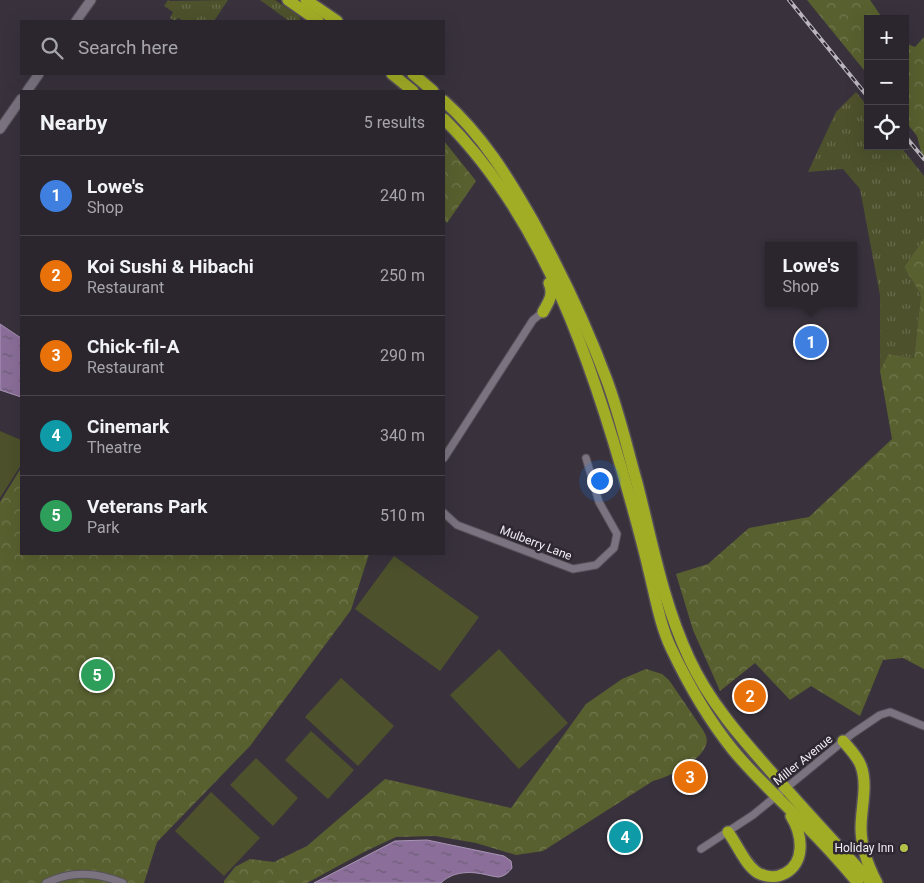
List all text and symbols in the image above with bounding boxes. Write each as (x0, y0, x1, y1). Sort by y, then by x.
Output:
map controls (864, 15, 909, 150)
button: + (864, 15, 909, 60)
search box (20, 20, 445, 75)
icon: search (38, 34, 66, 62)
text: Search here (78, 36, 178, 59)
button: − (864, 60, 909, 105)
button: locate (864, 105, 909, 150)
text: Nearby (40, 111, 107, 135)
text: 5 results (364, 113, 425, 132)
text: Lowe's (87, 175, 144, 198)
text: 1 (51, 186, 61, 205)
text: 240 m (380, 186, 425, 205)
text: Shop (87, 198, 123, 217)
popup (765, 242, 857, 307)
text: Lowe's (782, 254, 840, 277)
text: Koi Sushi & Hibachi (87, 255, 254, 278)
text: 2 (51, 266, 61, 285)
text: 250 m (380, 266, 425, 285)
text: Shop (782, 277, 819, 296)
text: Restaurant (87, 278, 164, 297)
pin: 1 (795, 323, 827, 361)
text: Chick-fil-A (87, 335, 180, 358)
text: 3 (51, 346, 61, 365)
text: 290 m (380, 346, 425, 365)
text: Restaurant (87, 358, 164, 377)
text: Cinemark (87, 415, 169, 438)
text: 4 (51, 426, 61, 445)
text: 340 m (380, 426, 425, 445)
text: Theatre (87, 438, 142, 457)
your location (587, 468, 613, 494)
text: Veterans Park (87, 495, 207, 518)
text: 5 (51, 506, 61, 525)
text: 510 m (380, 506, 425, 525)
text: Park (87, 518, 119, 537)
street label: Mulberry Lane (498, 523, 574, 563)
pin: 5 (81, 656, 113, 694)
pin: 2 (734, 677, 766, 715)
street label: Miller Avenue (771, 732, 835, 788)
pin: 3 (674, 758, 706, 796)
pin: 4 (609, 818, 641, 856)
place label: Holiday Inn (834, 841, 894, 855)
marker: Holiday Inn (898, 842, 910, 854)

